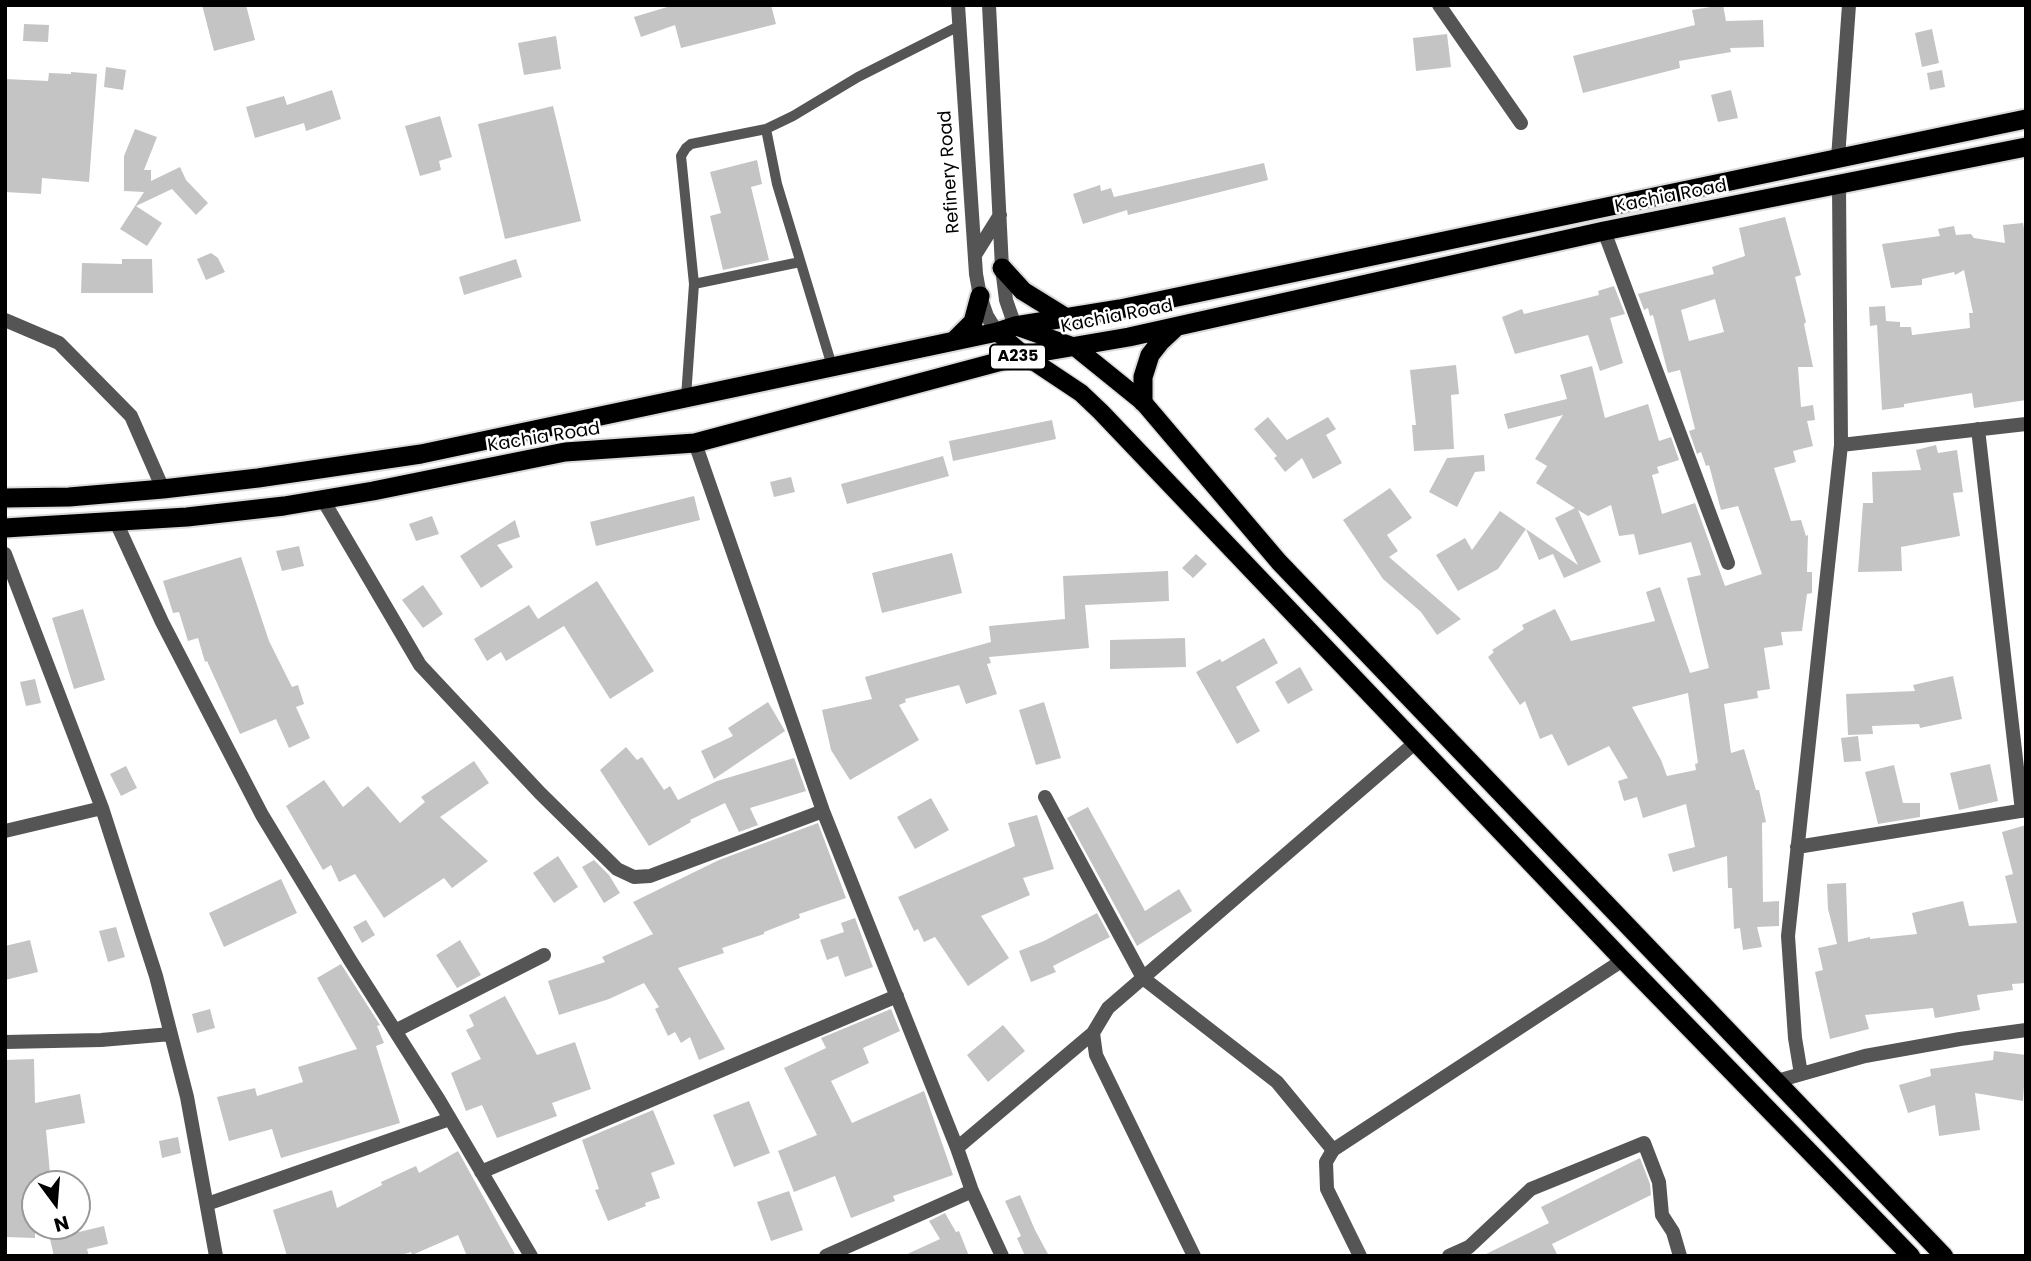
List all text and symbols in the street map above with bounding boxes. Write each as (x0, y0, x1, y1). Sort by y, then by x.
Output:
street label: Refinery Road (935, 110, 965, 234)
street label: Kachia Road (1613, 176, 1729, 218)
street label: Kachia Road (1059, 296, 1175, 338)
road number: A235 (990, 344, 1046, 370)
street label: Kachia Road (486, 418, 602, 458)
north arrow (21, 1170, 91, 1240)
text: N (51, 1209, 72, 1239)

